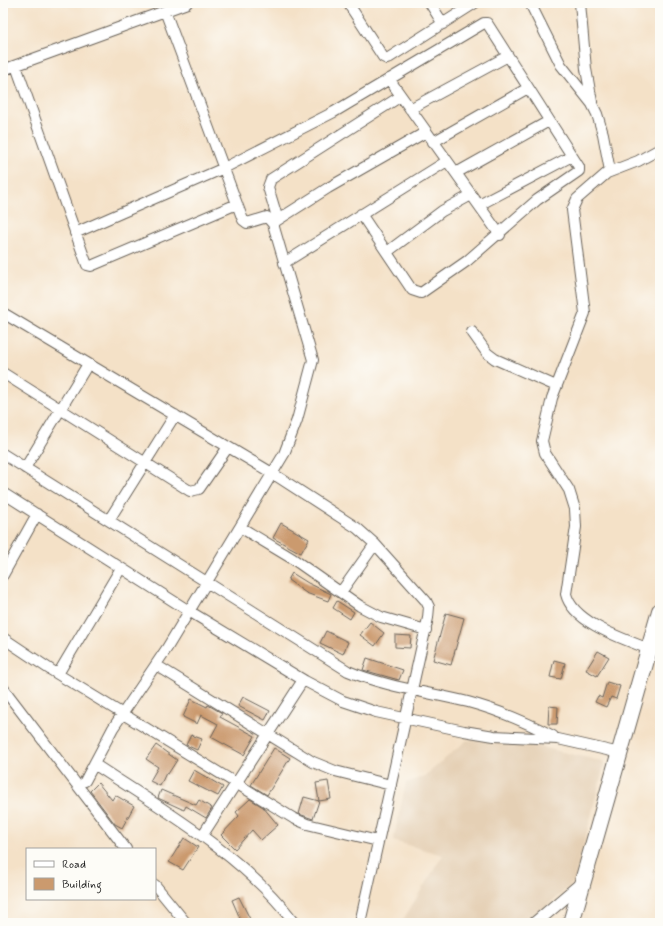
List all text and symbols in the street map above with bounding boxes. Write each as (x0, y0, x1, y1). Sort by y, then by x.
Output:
legend (26, 848, 156, 900)
text: Road (62, 857, 86, 873)
text: Building (62, 877, 102, 894)

